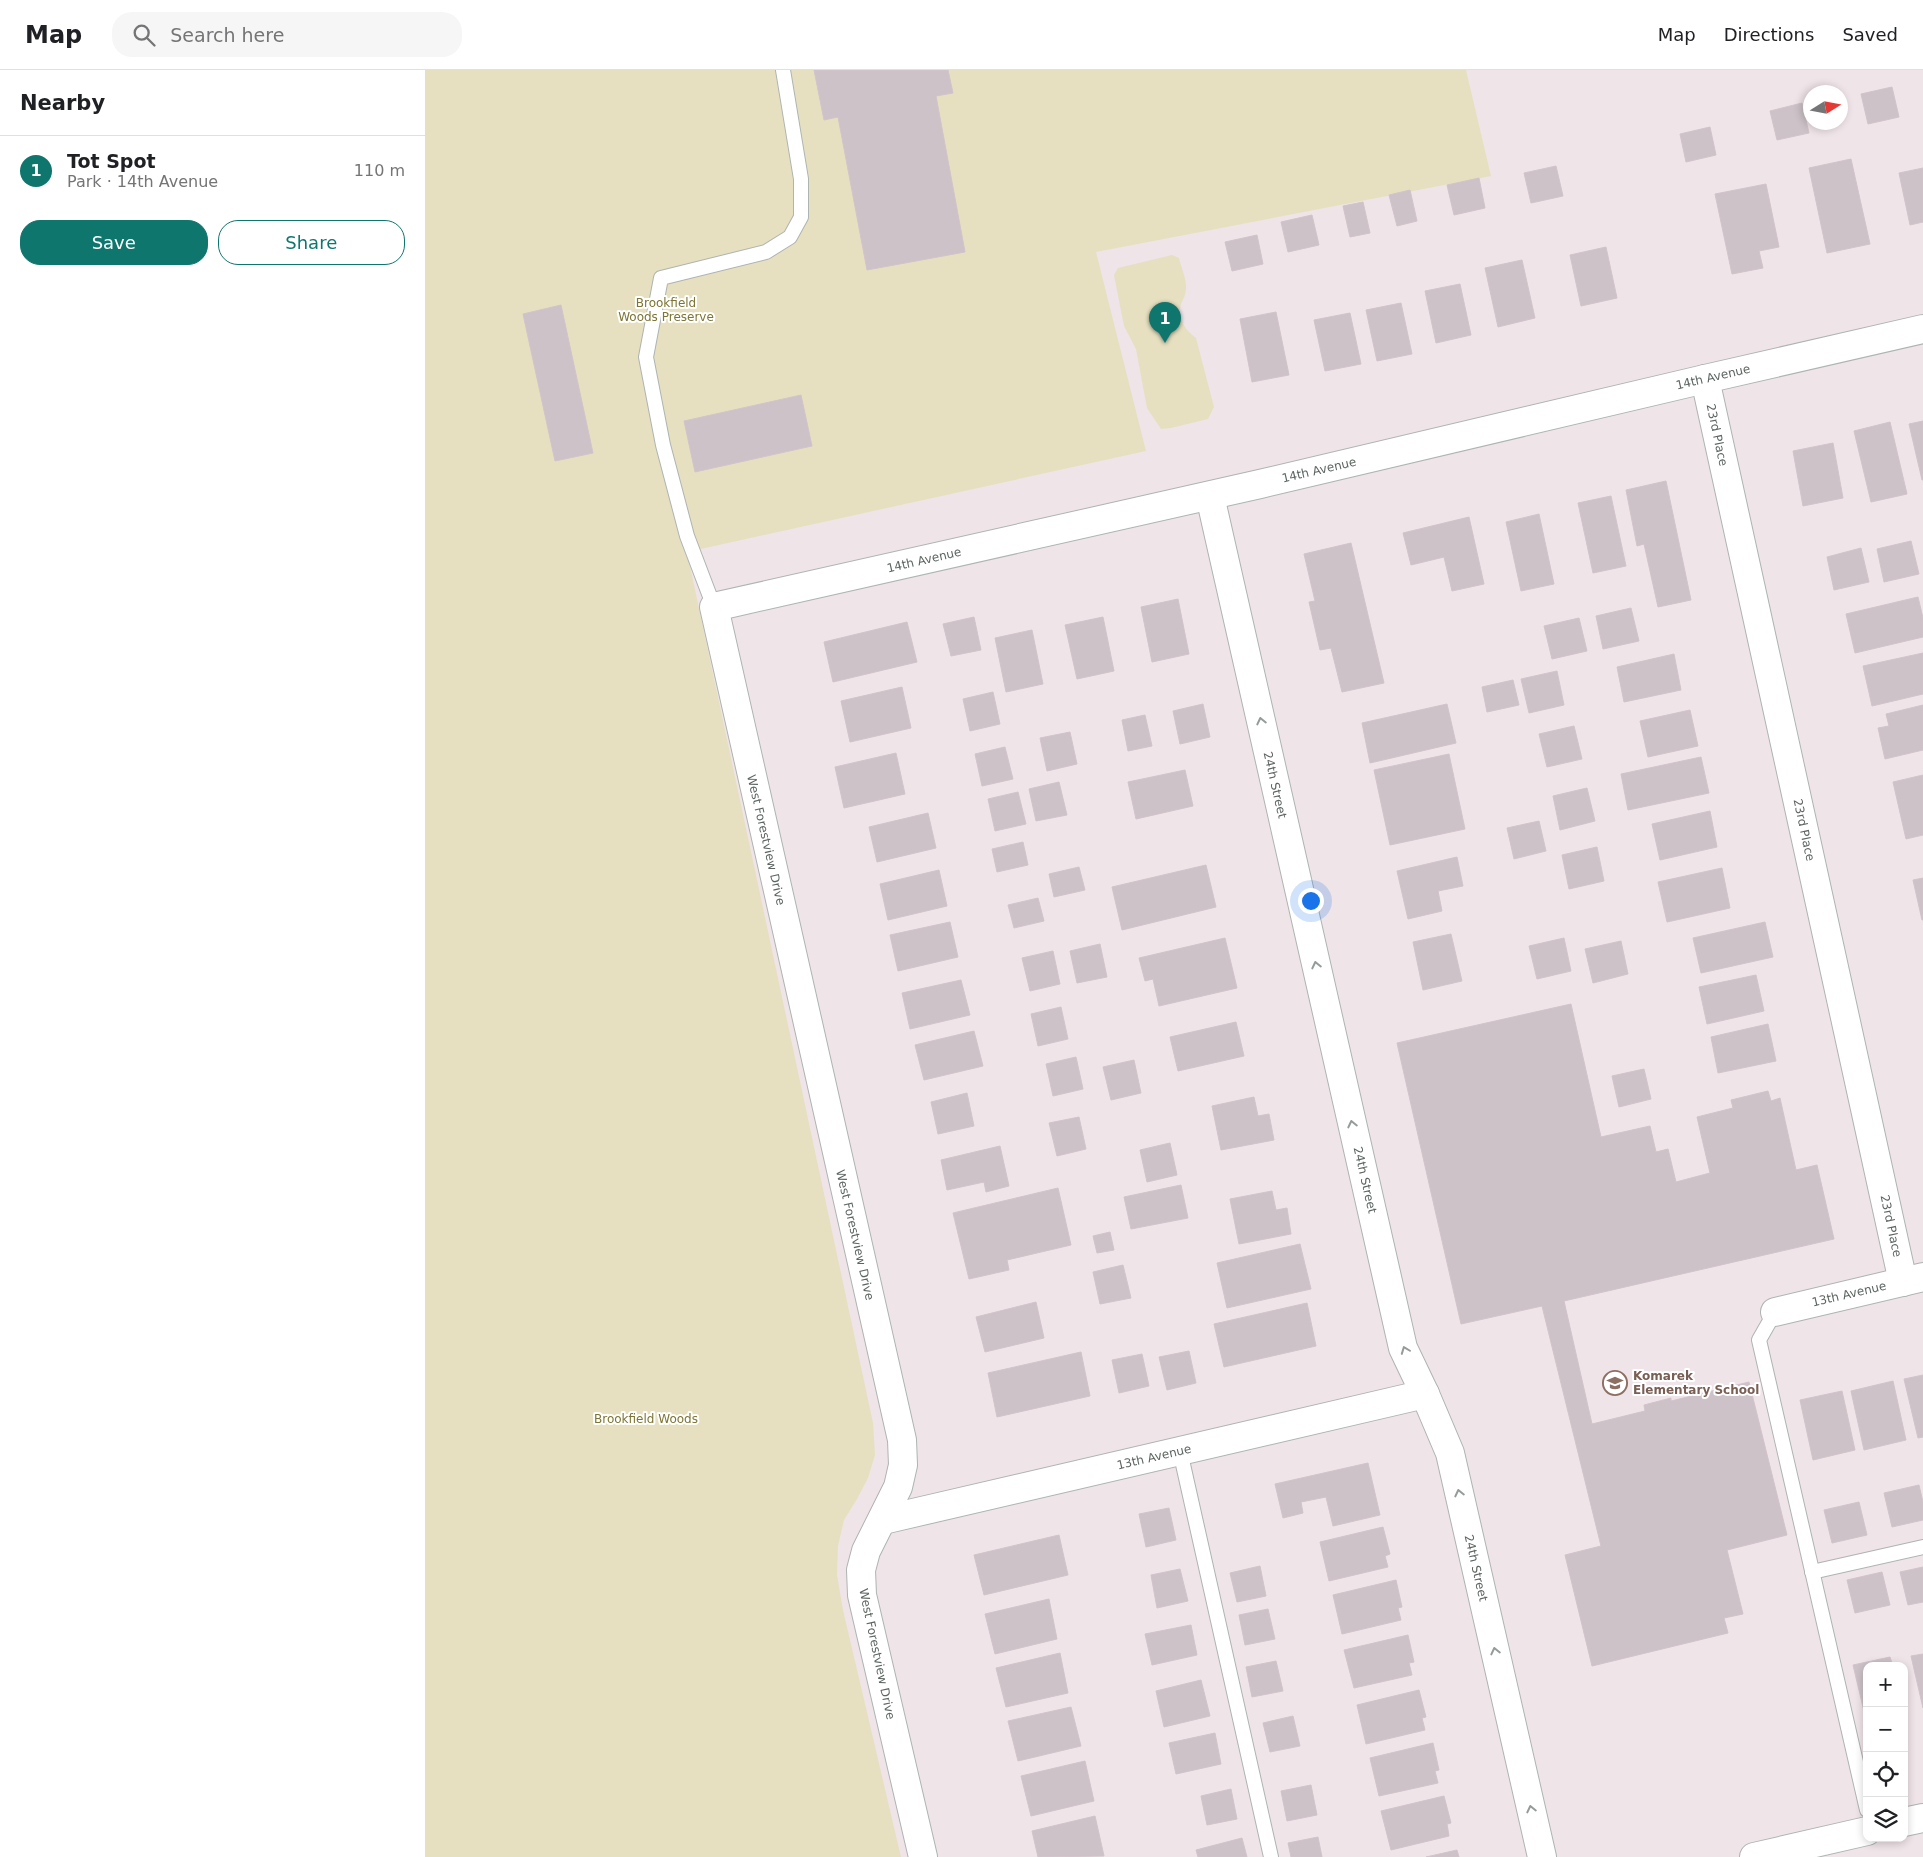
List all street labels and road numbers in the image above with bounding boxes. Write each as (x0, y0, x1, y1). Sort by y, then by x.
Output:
street label: 14th Avenue (1674, 362, 1752, 392)
street label: 23rd Place (1704, 403, 1730, 467)
street label: 14th Avenue (1280, 455, 1358, 485)
street label: 14th Avenue (885, 545, 963, 575)
street label: 24th Street (1261, 750, 1290, 820)
street label: West Forestview Drive (744, 773, 788, 907)
street label: 23rd Place (1791, 798, 1817, 862)
street label: 24th Street (1351, 1145, 1380, 1215)
street label: West Forestview Drive (833, 1168, 877, 1302)
street label: 23rd Place (1878, 1194, 1904, 1258)
street label: 13th Avenue (1810, 1279, 1888, 1309)
street label: 13th Avenue (1115, 1442, 1193, 1472)
street label: 24th Street (1462, 1533, 1491, 1603)
street label: West Forestview Drive (856, 1587, 898, 1721)

